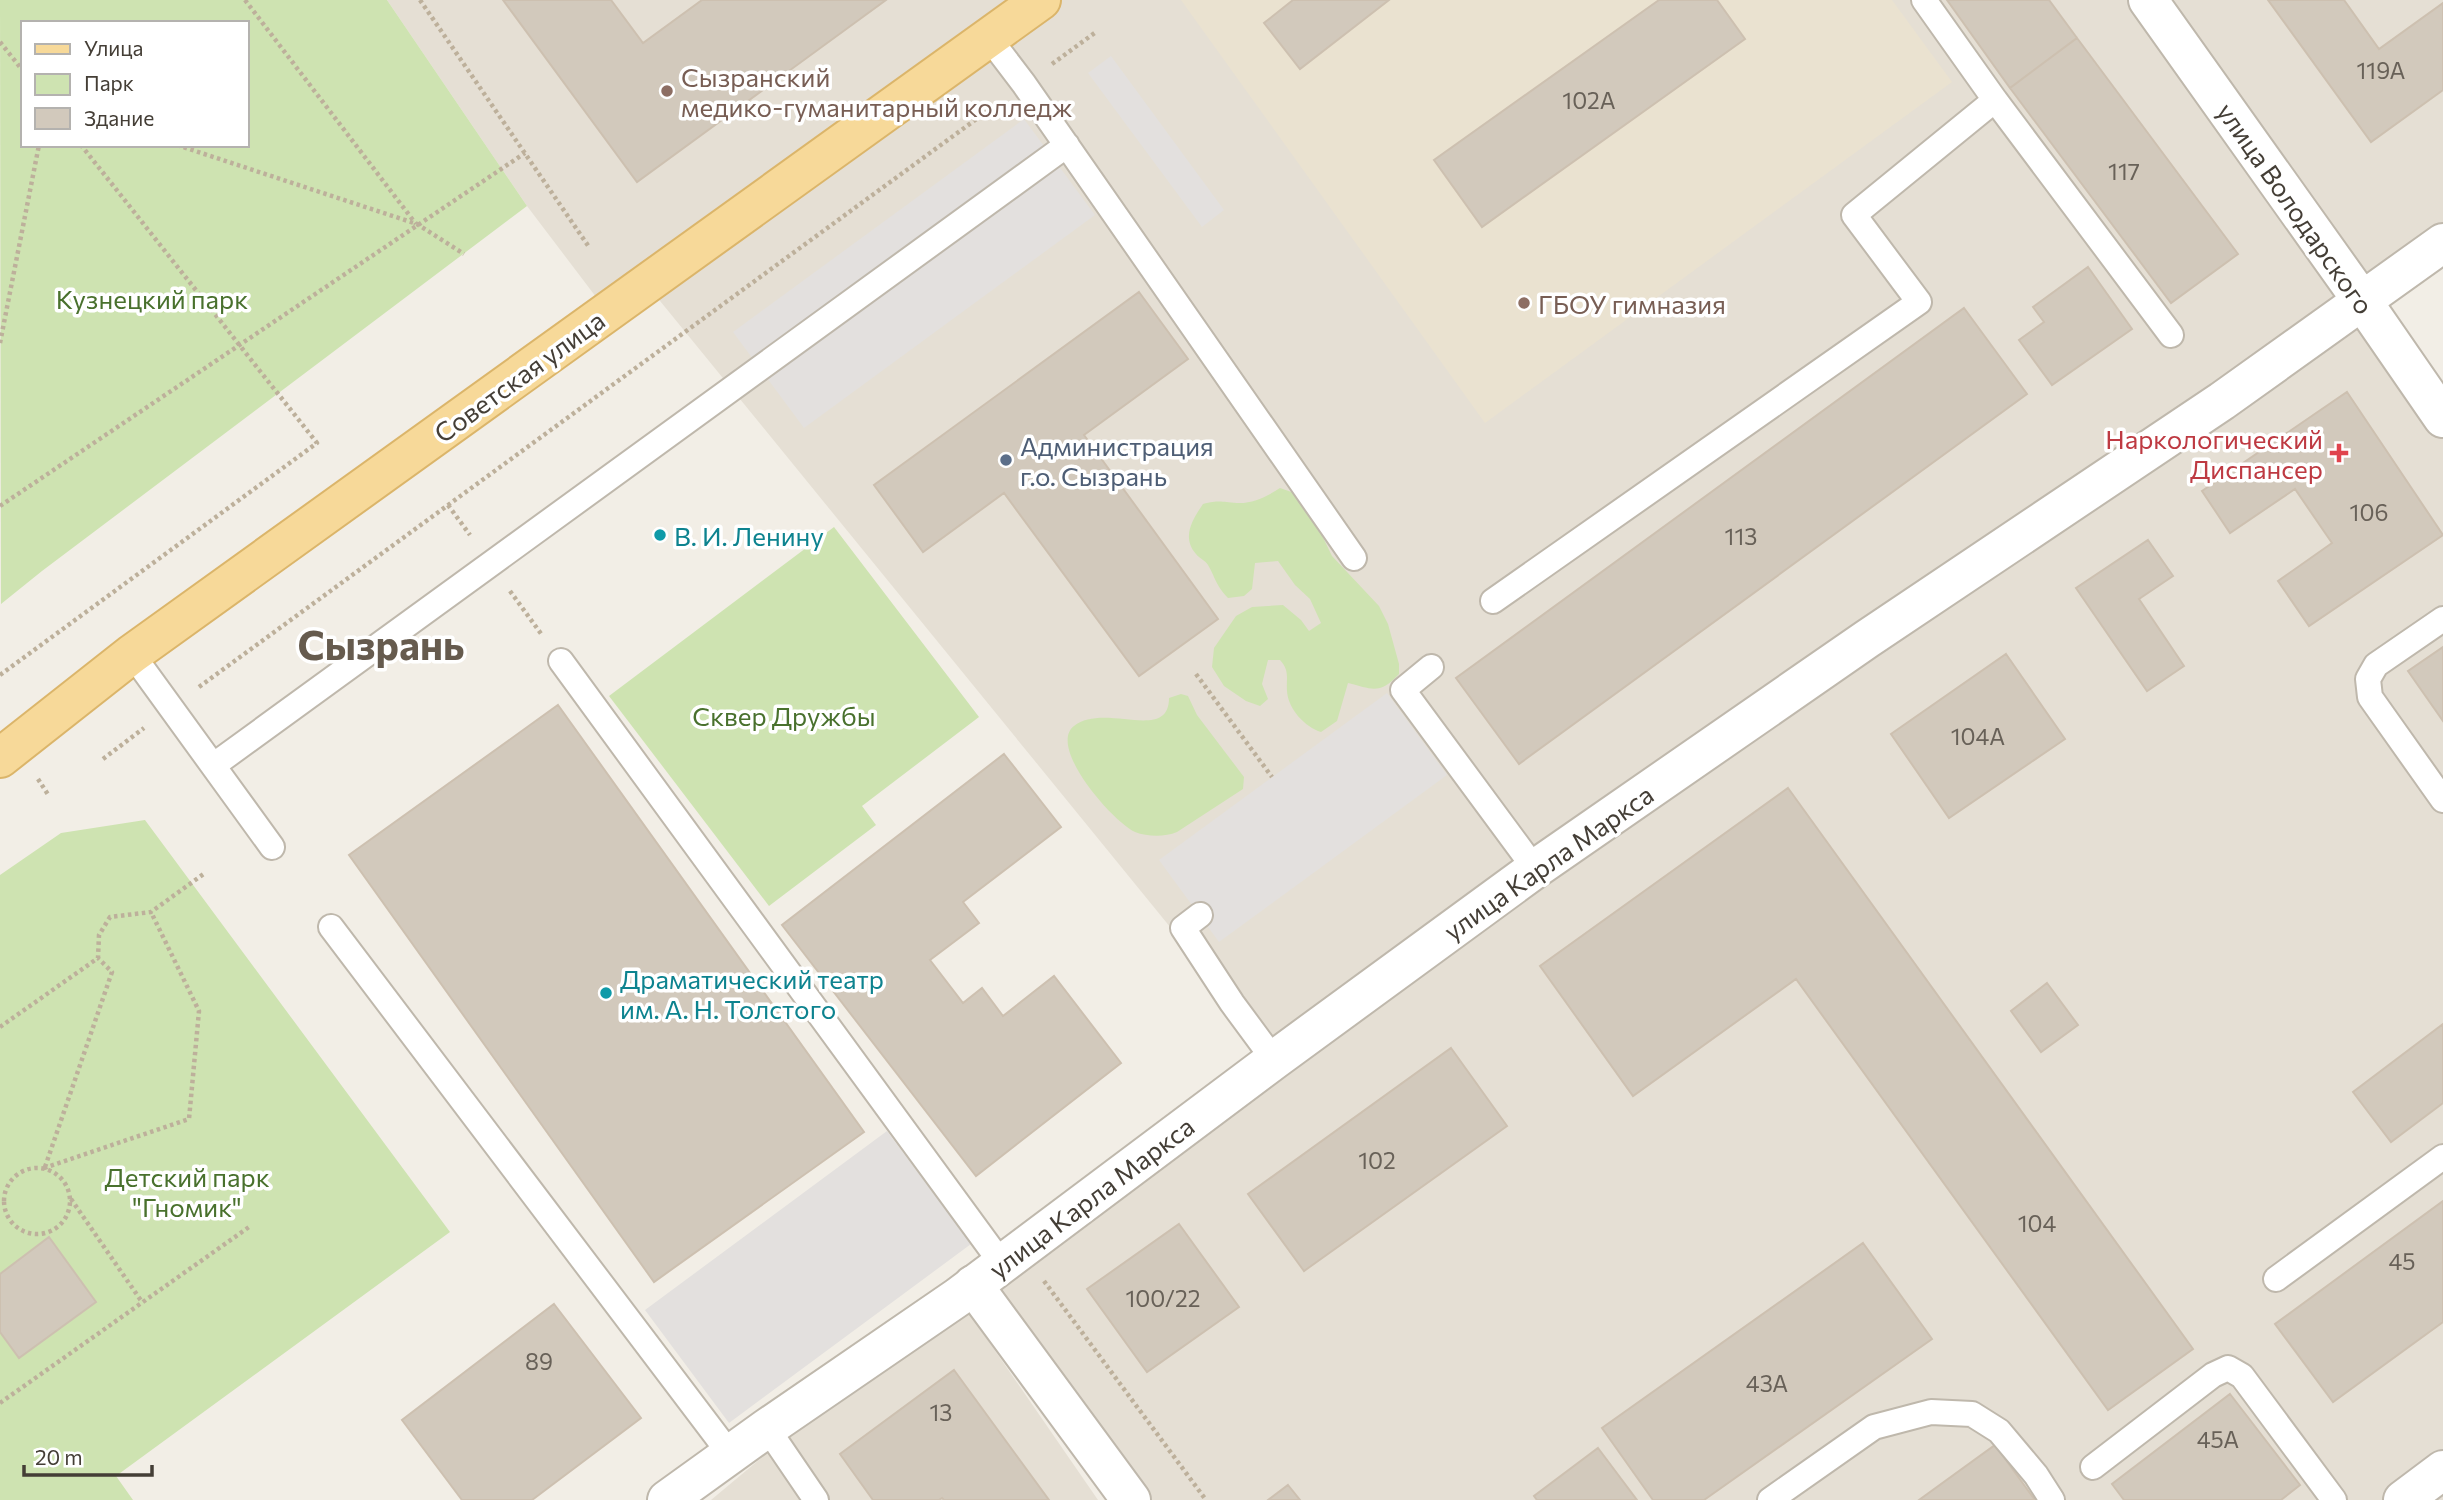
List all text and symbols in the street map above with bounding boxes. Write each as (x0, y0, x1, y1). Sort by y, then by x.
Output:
legend (21, 21, 248, 147)
text: Улица (84, 35, 143, 60)
house number: 119А (2357, 56, 2406, 84)
place label: Сызранский медико-гуманитарный колледж (681, 61, 1073, 122)
text: Парк (84, 70, 134, 95)
marker: Сызранский медико-гуманитарный колледж (659, 83, 675, 99)
house number: 102А (1562, 86, 1616, 114)
street label: улица Володарского (2211, 96, 2381, 320)
text: Здание (84, 105, 154, 130)
house number: 117 (2108, 157, 2140, 185)
park label: Кузнецкий парк (56, 283, 248, 314)
place label: ГБОУ гимназия (1538, 288, 1726, 319)
marker: ГБОУ гимназия (1516, 295, 1532, 311)
street label: Советская улица (428, 304, 610, 448)
place label: Наркологический Диспансер (2105, 423, 2323, 484)
place label: Администрация г.о. Сызрань (1020, 430, 1214, 491)
marker: Наркологический Диспансер (2329, 443, 2349, 463)
marker: Администрация г.о. Сызрань (998, 452, 1014, 468)
house number: 106 (2350, 498, 2388, 526)
place label: В. И. Ленину (674, 520, 824, 551)
house number: 113 (1725, 522, 1757, 550)
marker: В. И. Ленину (652, 527, 668, 543)
district label: Сызрань (297, 619, 465, 668)
park label: Сквер Дружбы (692, 700, 876, 731)
house number: 104А (1951, 722, 2005, 750)
street label: улица Карла Маркса (1437, 778, 1659, 946)
place label: Драматический театр им. А. Н. Толстого (620, 963, 884, 1024)
marker: Драматический театр им. А. Н. Толстого (598, 985, 614, 1001)
street label: улица Карла Маркса (982, 1110, 1200, 1284)
house number: 102 (1358, 1146, 1396, 1174)
park label: Детский парк "Гномик" (104, 1161, 270, 1222)
house number: 104 (2018, 1209, 2057, 1237)
house number: 45 (2388, 1247, 2416, 1275)
house number: 100/22 (1125, 1284, 1201, 1312)
house number: 89 (525, 1347, 553, 1375)
house number: 43А (1746, 1369, 1788, 1397)
house number: 13 (930, 1398, 952, 1426)
house number: 45А (2197, 1425, 2239, 1453)
scale bar (24, 1434, 152, 1478)
text: 20 m (35, 1444, 83, 1469)

